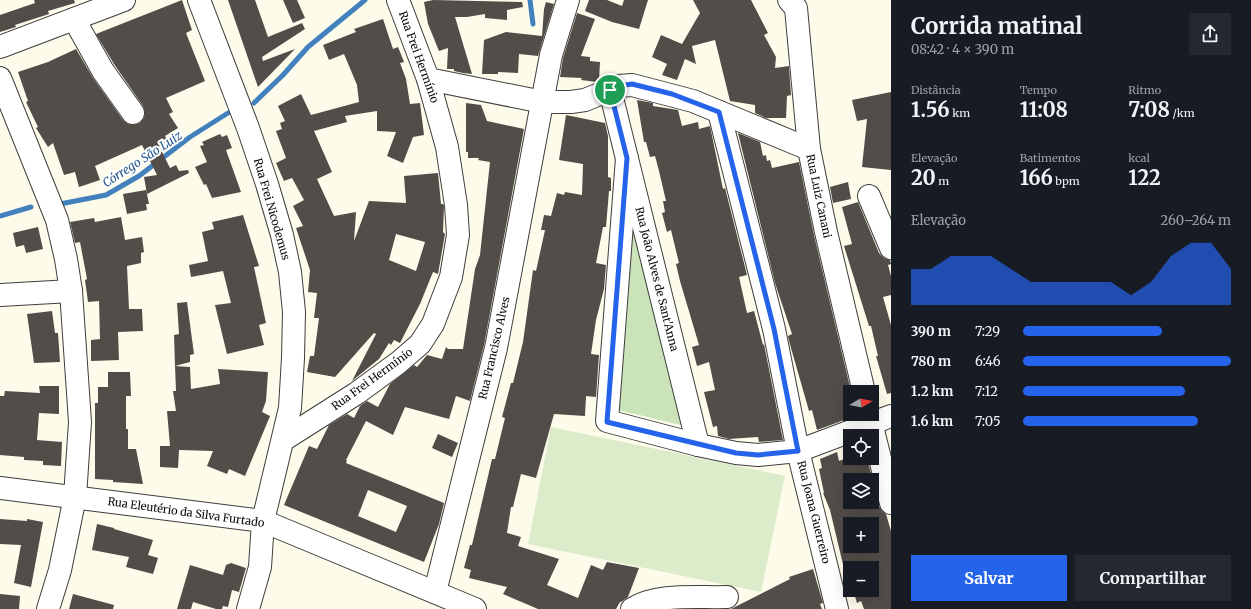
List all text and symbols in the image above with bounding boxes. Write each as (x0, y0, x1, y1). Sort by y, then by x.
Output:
street label: Rua Frei Hermínio (396, 9, 442, 105)
text: Corrida matinal (911, 12, 1082, 40)
button: share (1189, 13, 1231, 55)
text: 08:42 · 4 × 390 m (911, 41, 1014, 58)
pin (593, 73, 627, 107)
icon: arrive (599, 79, 621, 101)
text: Distância (911, 83, 961, 97)
text: Tempo (1020, 83, 1057, 97)
text: Ritmo (1128, 83, 1161, 97)
text: 1.56 (911, 97, 950, 122)
text: 11:08 (1020, 97, 1068, 122)
text: 7:08 (1128, 97, 1170, 122)
text: km (950, 106, 970, 120)
text: /km (1170, 106, 1195, 120)
water label: Córrego São Luiz (99, 127, 185, 190)
text: Elevação (911, 151, 957, 165)
text: Batimentos (1020, 151, 1081, 165)
text: kcal (1128, 151, 1150, 165)
street label: Rua Luiz Canani (803, 153, 835, 240)
street label: Rua Frei Nicodemus (251, 156, 293, 262)
text: 20 (911, 165, 936, 190)
text: 166 (1020, 165, 1053, 190)
text: 122 (1128, 165, 1161, 190)
text: m (936, 174, 949, 188)
text: bpm (1053, 174, 1080, 188)
street label: Rua João Alves de Sant'Anna (632, 205, 682, 353)
text: Elevação (911, 212, 966, 229)
text: 260–264 m (1161, 212, 1231, 229)
street label: Rua Francisco Alves (475, 295, 513, 401)
text: 390 m (911, 323, 951, 340)
text: 7:29 (975, 323, 1000, 340)
street label: Rua Frei Hermínio (329, 345, 416, 413)
text: 780 m (911, 353, 951, 370)
text: 6:46 (975, 353, 1001, 370)
text: 1.2 km (911, 383, 953, 400)
text: 7:12 (975, 383, 998, 400)
north arrow (843, 385, 879, 421)
map controls (843, 385, 879, 597)
text: 1.6 km (911, 413, 953, 430)
text: 7:05 (975, 413, 1001, 430)
button: locate (843, 429, 879, 465)
street label: Rua Joana Guerreiro (794, 459, 834, 565)
button: layers (843, 473, 879, 509)
street label: Rua Eleutério da Silva Furtado (107, 494, 266, 530)
button: + (843, 517, 879, 553)
button: Salvar (911, 555, 1067, 601)
button: Compartilhar (1075, 555, 1231, 601)
button: − (843, 561, 879, 597)

